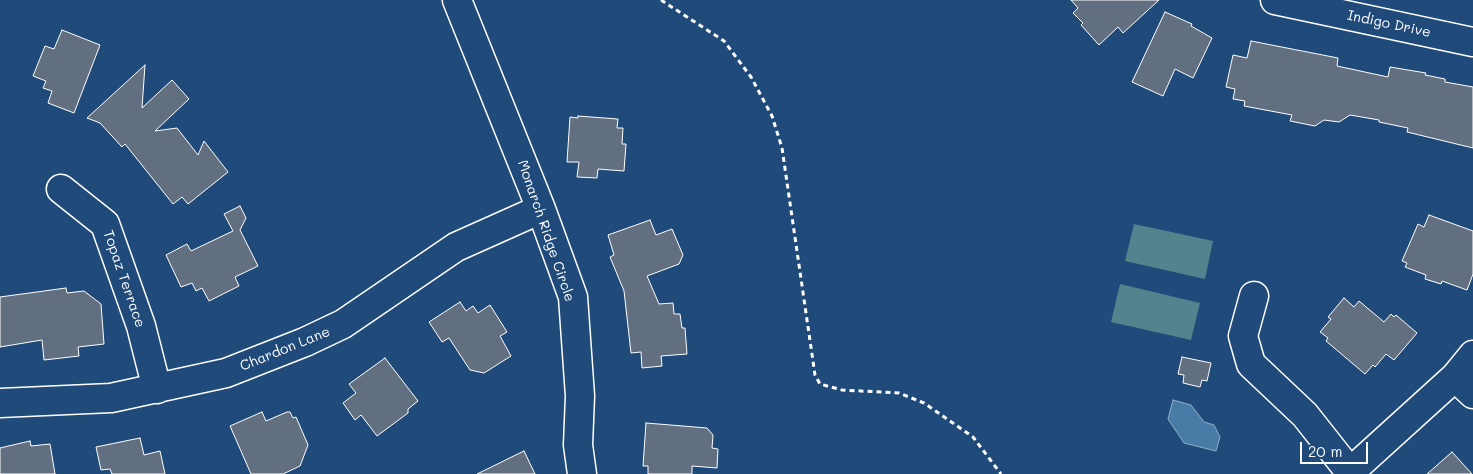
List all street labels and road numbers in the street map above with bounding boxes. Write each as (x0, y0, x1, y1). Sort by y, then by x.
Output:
street label: Indigo Drive (1346, 7, 1432, 41)
street label: Monarch Ridge Circle (514, 158, 578, 304)
street label: Topaz Terrace (99, 228, 149, 330)
street label: Chardon Lane (238, 323, 332, 375)

